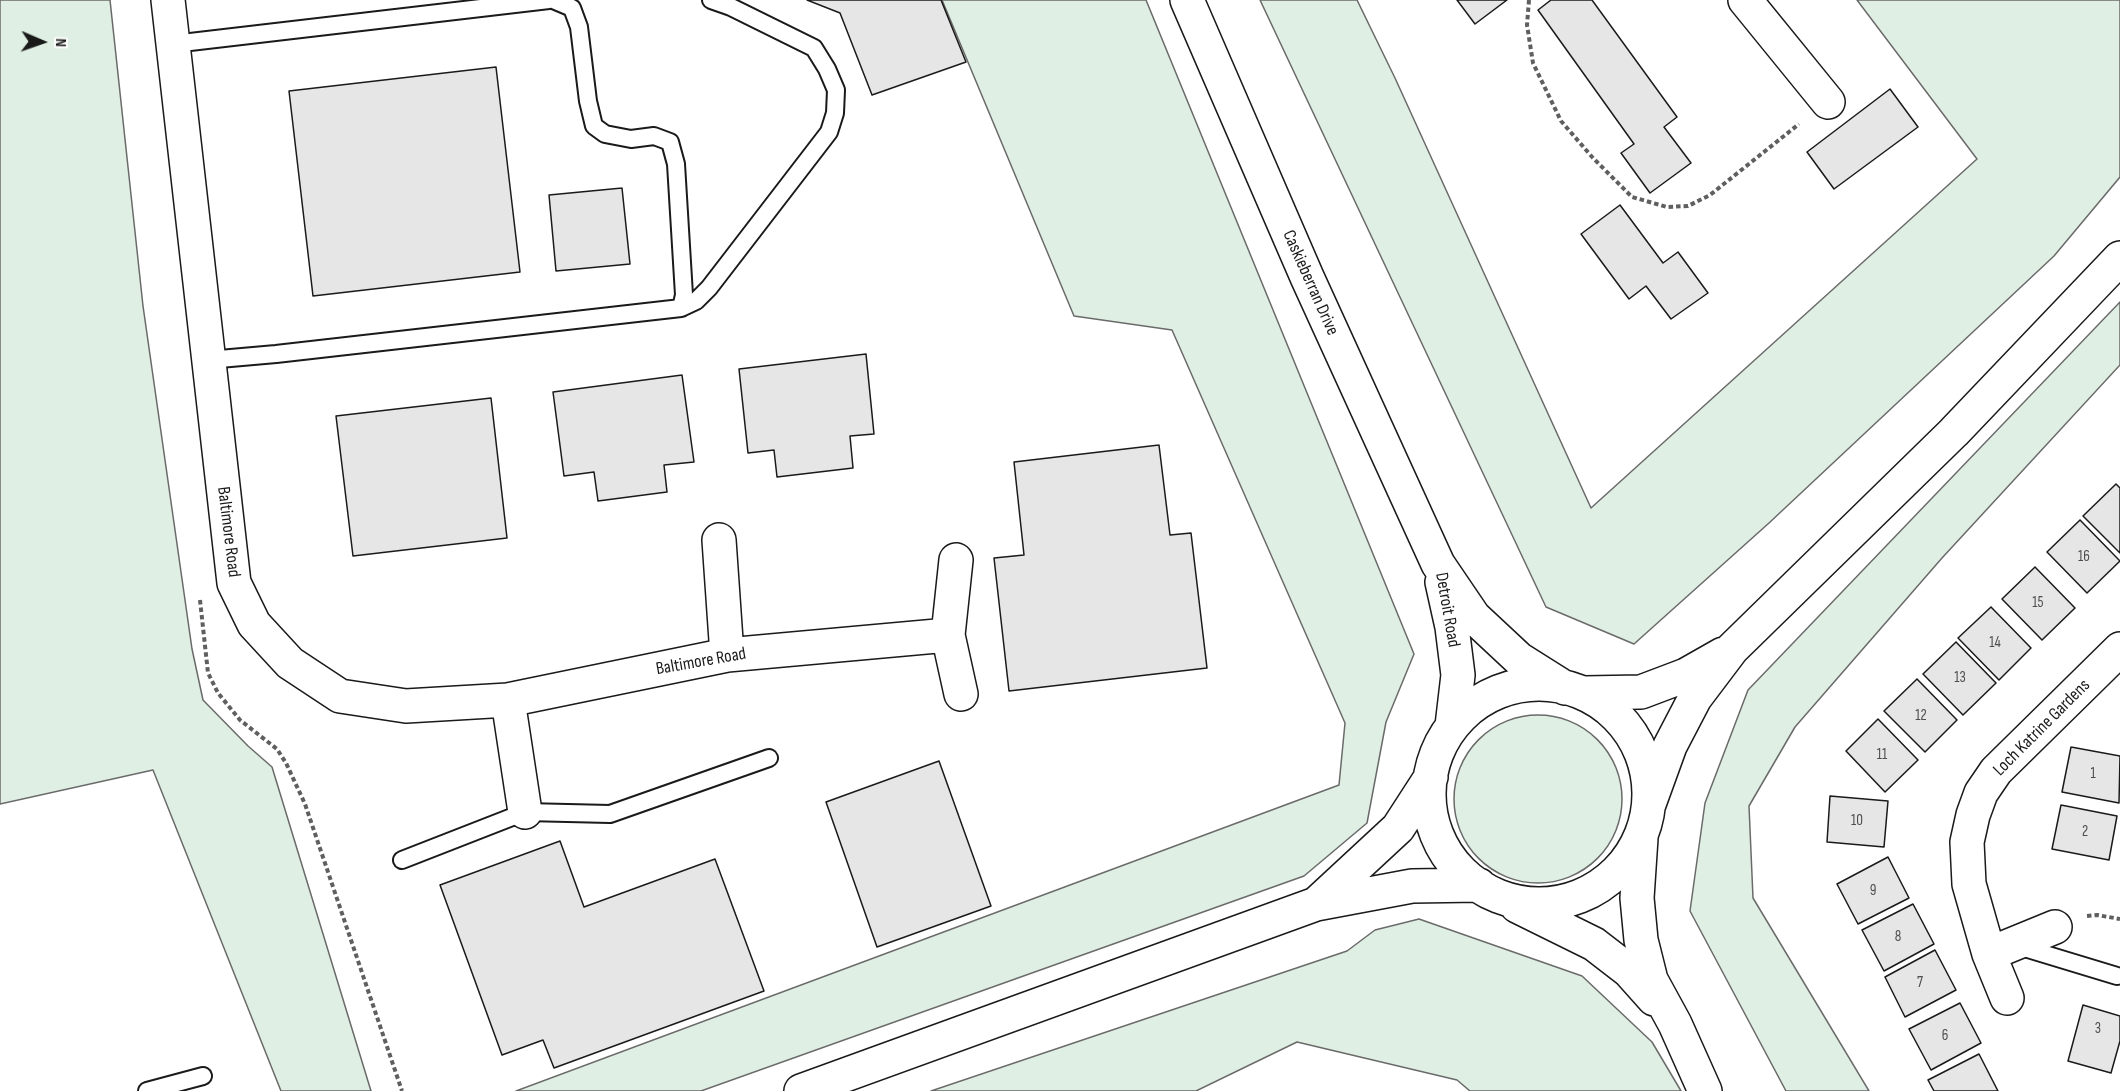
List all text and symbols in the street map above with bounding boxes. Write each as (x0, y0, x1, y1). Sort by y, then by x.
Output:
north arrow (12, 12, 72, 72)
text: N (51, 38, 70, 47)
street label: Caskieberran Drive (1277, 227, 1343, 339)
street label: Baltimore Road (212, 485, 244, 579)
house number: 16 (2078, 548, 2090, 566)
street label: Detroit Road (1430, 571, 1464, 649)
house number: 15 (2032, 594, 2044, 612)
house number: 14 (1989, 634, 2001, 652)
street label: Baltimore Road (654, 643, 748, 681)
house number: 13 (1954, 669, 1966, 687)
street label: Loch Katrine Gardens (1989, 675, 2095, 781)
house number: 12 (1915, 707, 1927, 725)
house number: 11 (1877, 746, 1887, 764)
house number: 1 (2090, 765, 2096, 783)
house number: 10 (1851, 812, 1863, 830)
house number: 2 (2082, 823, 2088, 841)
house number: 9 (1870, 882, 1876, 900)
house number: 8 (1895, 928, 1901, 946)
house number: 7 (1917, 974, 1923, 992)
house number: 3 (2095, 1020, 2101, 1038)
house number: 6 (1942, 1027, 1948, 1045)

